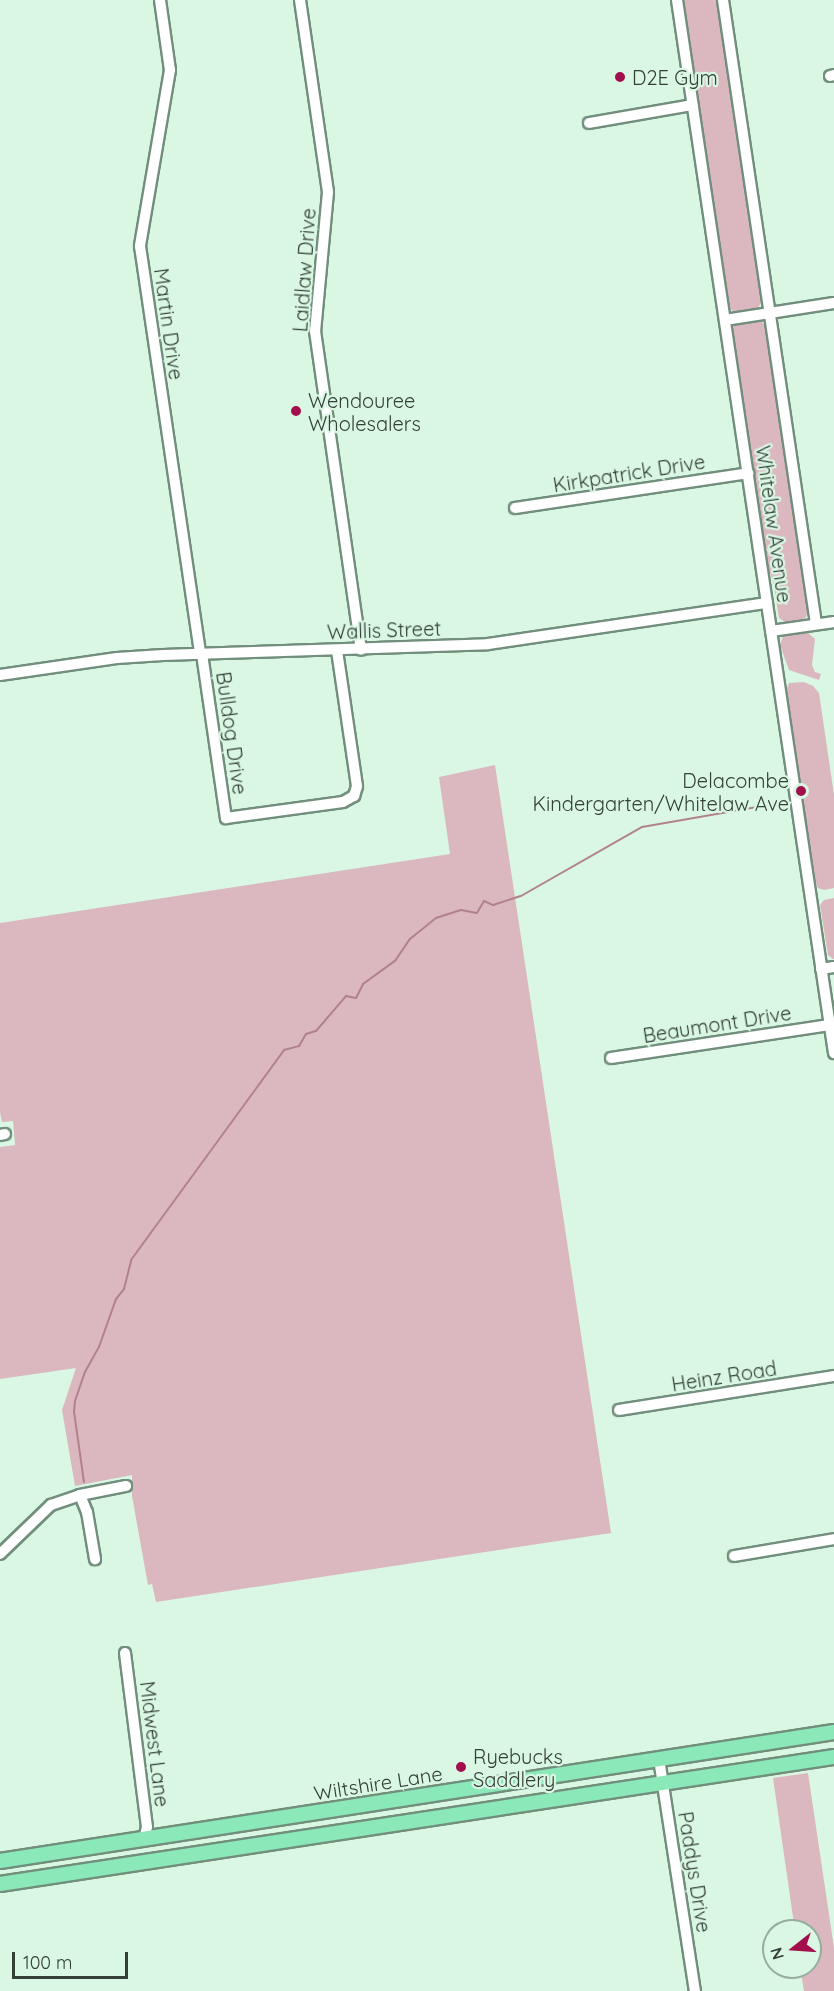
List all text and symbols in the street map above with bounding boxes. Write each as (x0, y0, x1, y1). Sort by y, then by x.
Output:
place label: D2E Gym (632, 65, 718, 89)
marker: D2E Gym (613, 70, 627, 84)
street label: Laidlaw Drive (288, 207, 320, 333)
street label: Martin Drive (149, 267, 189, 381)
place label: Wendouree Wholesalers (308, 388, 421, 435)
marker: Wendouree Wholesalers (289, 404, 303, 418)
street label: Whitelaw Avenue (751, 444, 797, 604)
street label: Kirkpatrick Drive (551, 449, 707, 497)
street label: Wallis Street (326, 616, 442, 644)
street label: Bulldog Drive (212, 670, 252, 796)
place label: Delacombe Kindergarten/Whitelaw Ave (532, 768, 789, 815)
marker: Delacombe Kindergarten/Whitelaw Ave (794, 784, 808, 798)
street label: Beaumont Drive (641, 1000, 793, 1048)
street label: Heinz Road (670, 1356, 778, 1396)
street label: Midwest Lane (135, 1680, 175, 1808)
place label: Ryebucks Saddlery (473, 1744, 563, 1791)
marker: Ryebucks Saddlery (454, 1760, 468, 1774)
street label: Wiltshire Lane (312, 1761, 444, 1805)
street label: Paddys Drive (674, 1810, 716, 1934)
north arrow (762, 1919, 822, 1979)
scale bar (15, 1940, 130, 1978)
text: N (765, 1945, 788, 1962)
text: 100 m (23, 1951, 72, 1974)

